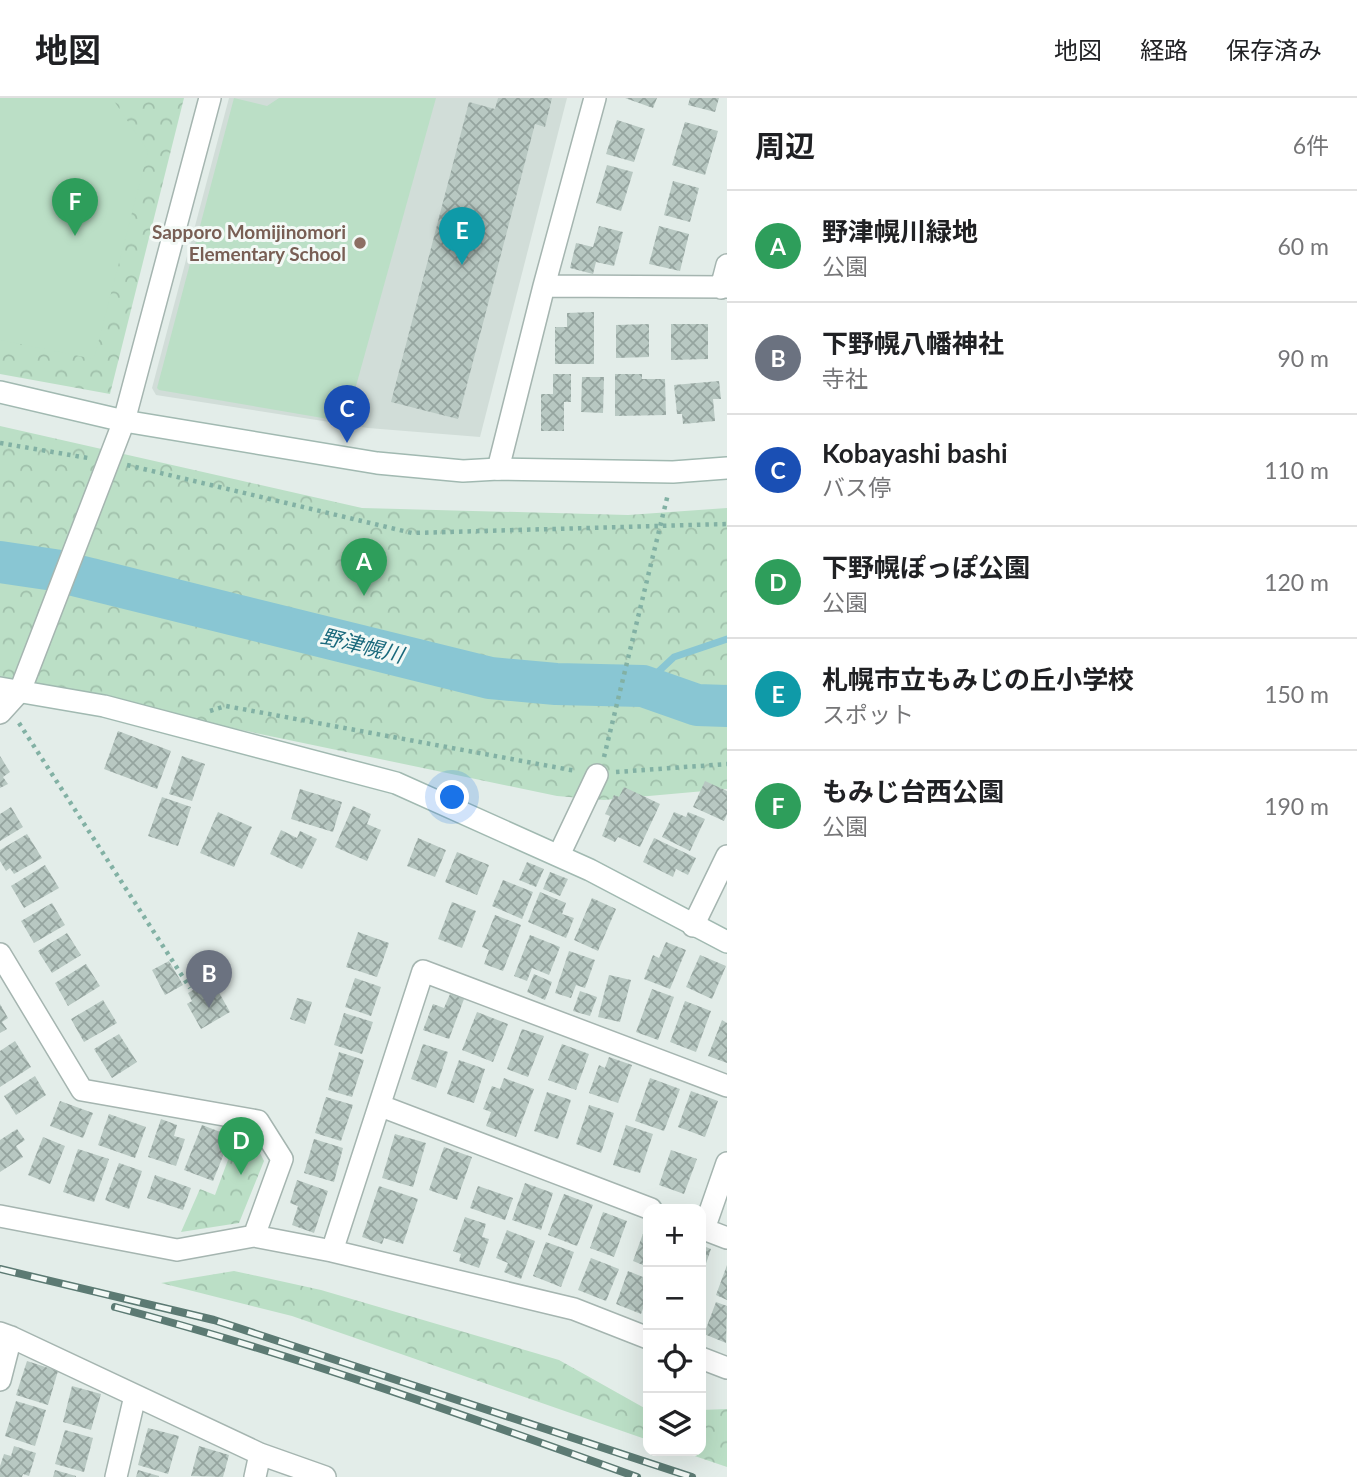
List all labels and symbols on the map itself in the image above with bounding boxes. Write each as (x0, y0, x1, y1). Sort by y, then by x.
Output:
pin: F (52, 178, 98, 236)
pin: E (439, 207, 485, 265)
place label: Sapporo Momijinomori Elementary School (152, 220, 346, 265)
marker: Sapporo Momijinomori Elementary School (352, 235, 368, 251)
pin: C (324, 385, 370, 443)
pin: A (341, 538, 387, 596)
water label: 野津幌川 (319, 622, 408, 667)
your location (435, 780, 469, 814)
pin: B (186, 950, 232, 1008)
pin: D (218, 1117, 264, 1175)

